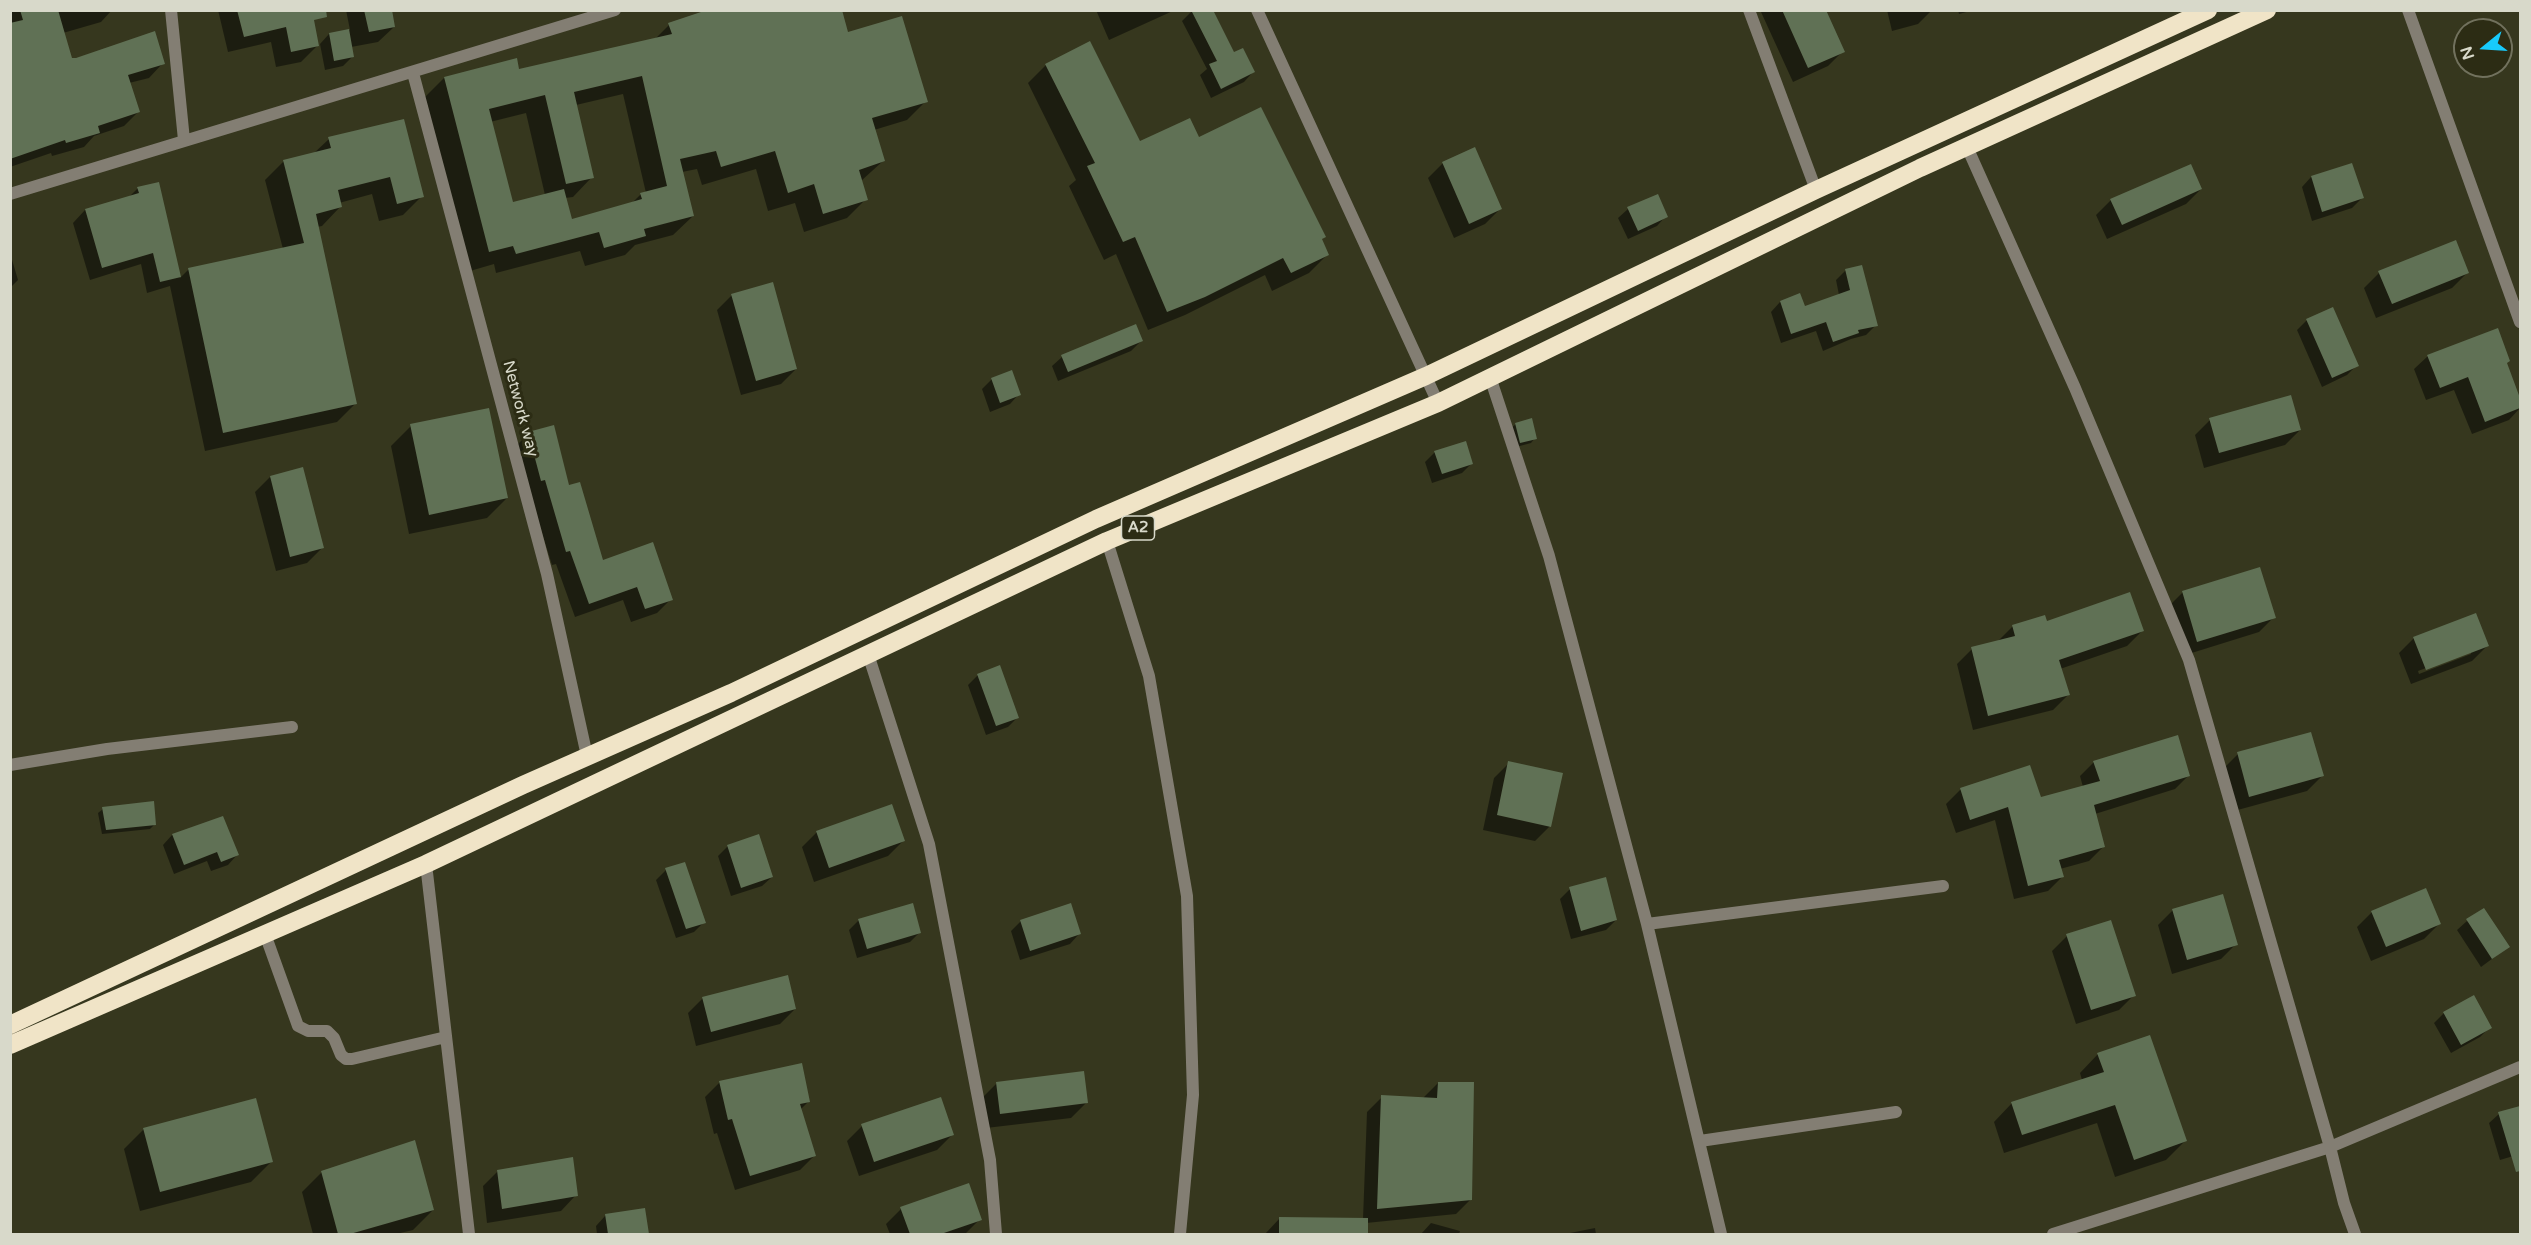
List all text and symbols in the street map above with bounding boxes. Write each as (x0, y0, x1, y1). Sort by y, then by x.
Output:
north arrow (2453, 18, 2513, 78)
text: N (2456, 44, 2479, 62)
street label: Network way (498, 359, 542, 459)
road number: A2 (1122, 516, 1154, 540)

